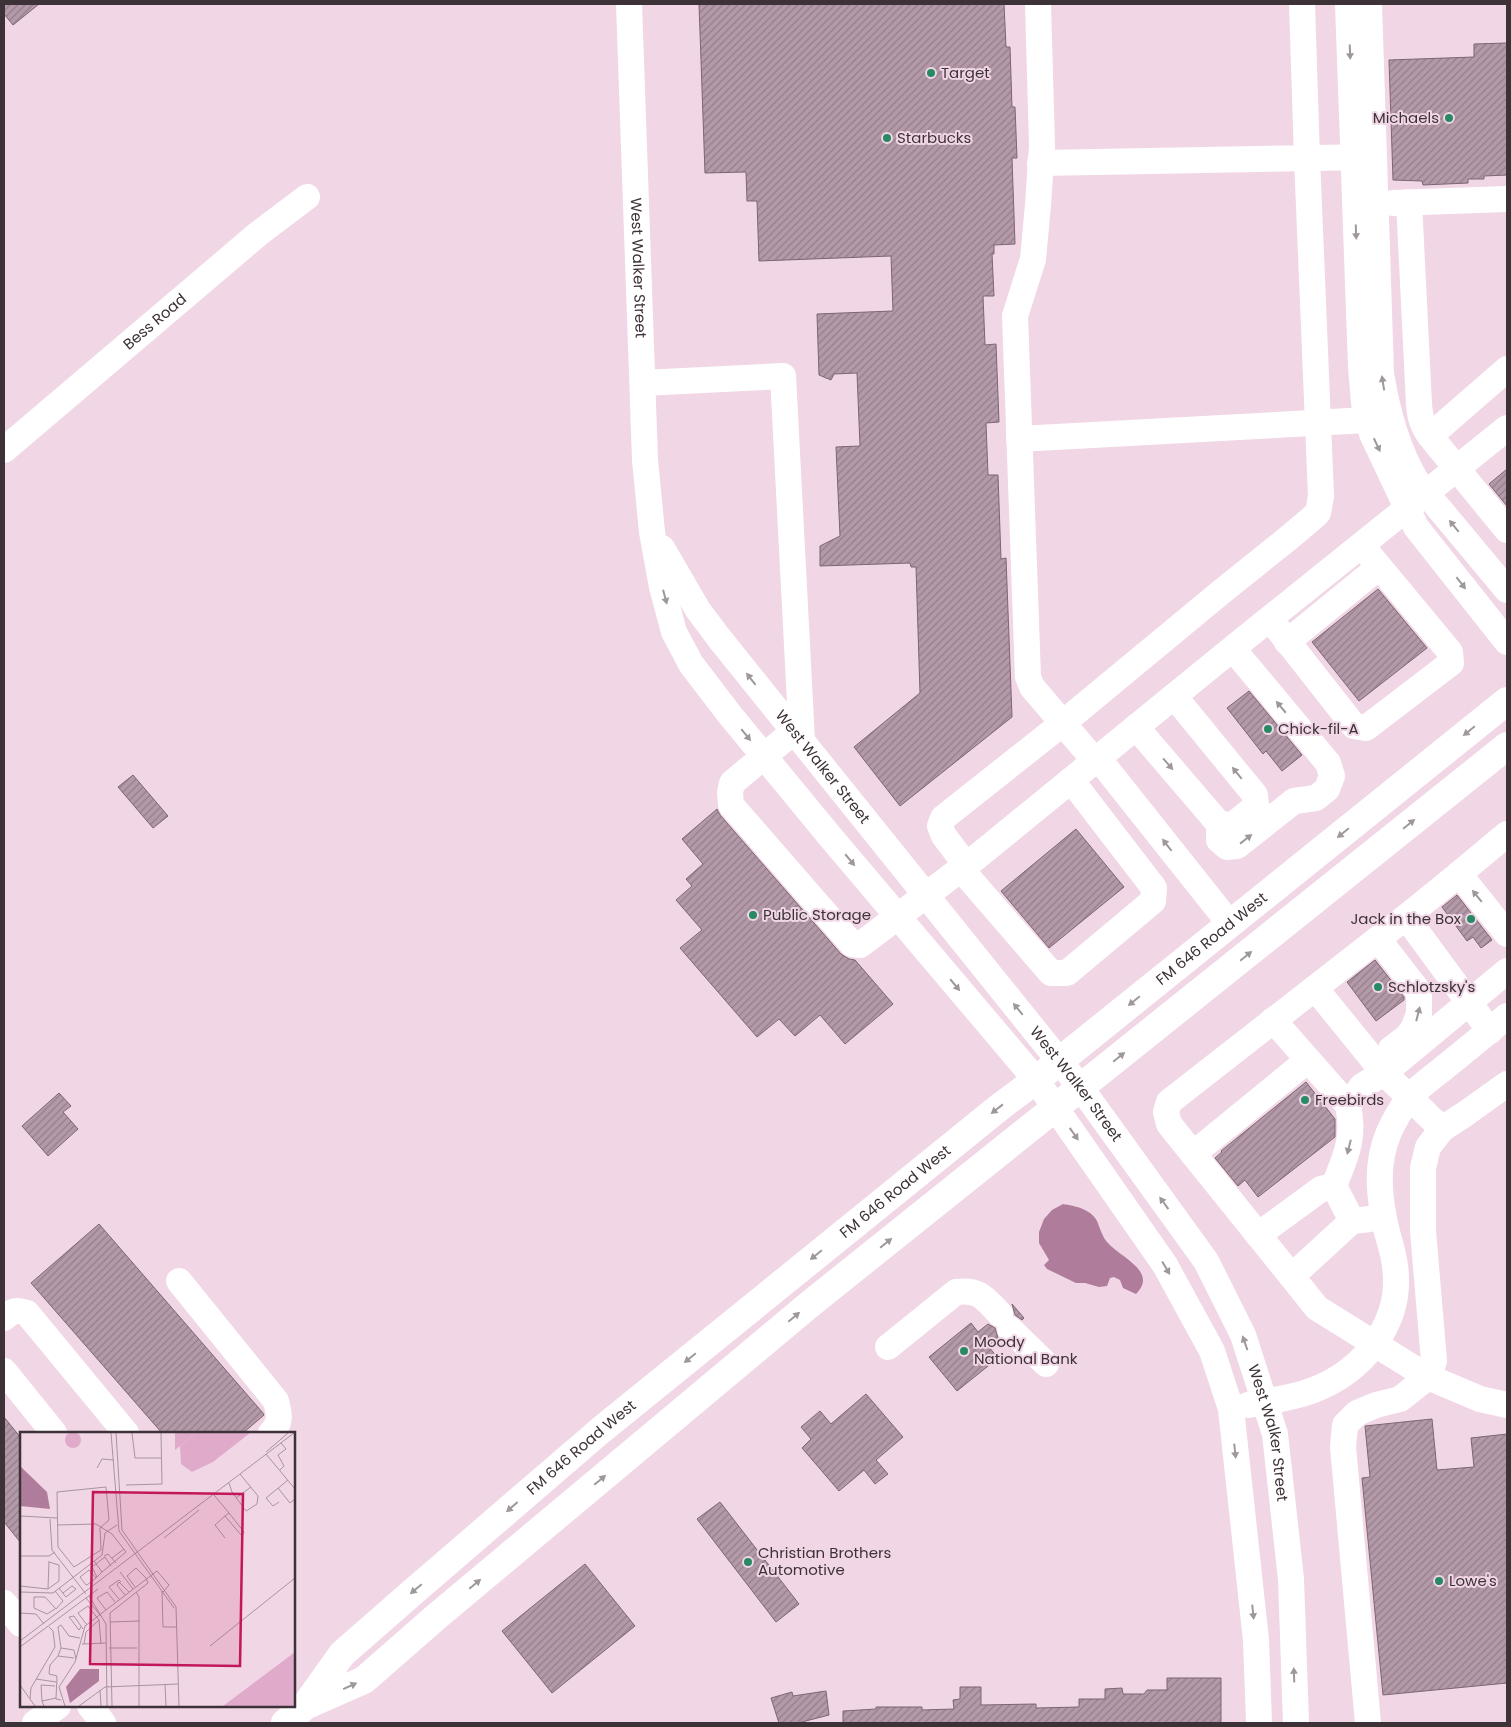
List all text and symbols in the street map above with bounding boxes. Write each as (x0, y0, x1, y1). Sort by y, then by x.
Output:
one-way arrow (1346, 45, 1354, 61)
place label: Target (941, 62, 990, 83)
marker: Target (925, 67, 937, 79)
place label: Michaels (1373, 107, 1439, 128)
marker: Michaels (1443, 112, 1455, 124)
place label: Starbucks (897, 127, 972, 148)
marker: Starbucks (881, 132, 893, 144)
street label: West Walker Street (626, 197, 652, 338)
one-way arrow (1352, 225, 1360, 241)
street label: Bess Road (118, 288, 191, 354)
one-way arrow (1379, 375, 1387, 391)
one-way arrow (1373, 438, 1381, 452)
one-way arrow (1449, 519, 1460, 532)
one-way arrow (1455, 576, 1466, 589)
one-way arrow (661, 589, 669, 604)
one-way arrow (745, 673, 756, 686)
one-way arrow (1276, 701, 1287, 714)
street label: West Walker Street (771, 705, 875, 828)
place label: Chick-fil-A (1278, 718, 1359, 739)
marker: Chick-fil-A (1262, 723, 1274, 735)
one-way arrow (1463, 726, 1476, 737)
one-way arrow (741, 728, 752, 741)
one-way arrow (1162, 757, 1174, 769)
one-way arrow (1231, 767, 1242, 780)
one-way arrow (1402, 818, 1415, 829)
one-way arrow (1336, 827, 1349, 838)
one-way arrow (1239, 834, 1252, 845)
one-way arrow (1161, 839, 1172, 852)
one-way arrow (844, 854, 855, 867)
street label: FM 646 Road West (1151, 887, 1271, 990)
one-way arrow (1471, 890, 1482, 903)
place label: Public Storage (763, 904, 871, 925)
place label: Jack in the Box (1350, 908, 1461, 929)
marker: Public Storage (747, 909, 759, 921)
marker: Jack in the Box (1465, 913, 1477, 925)
one-way arrow (1239, 950, 1252, 961)
place label: Schlotzsky's (1388, 976, 1475, 997)
one-way arrow (949, 978, 960, 991)
marker: Schlotzsky's (1372, 981, 1384, 993)
one-way arrow (1128, 995, 1141, 1006)
one-way arrow (1013, 1003, 1024, 1016)
one-way arrow (1414, 1007, 1422, 1022)
street label: West Walker Street (1025, 1022, 1127, 1146)
one-way arrow (1112, 1052, 1125, 1063)
place label: Freebirds (1315, 1089, 1384, 1110)
marker: Freebirds (1299, 1094, 1311, 1106)
one-way arrow (991, 1104, 1004, 1115)
one-way arrow (1069, 1127, 1079, 1141)
one-way arrow (1344, 1139, 1352, 1154)
street label: FM 646 Road West (835, 1140, 955, 1243)
one-way arrow (1158, 1197, 1169, 1210)
one-way arrow (879, 1237, 892, 1248)
one-way arrow (810, 1250, 823, 1261)
one-way arrow (1162, 1262, 1171, 1275)
one-way arrow (788, 1311, 800, 1323)
place label: Moody National Bank (974, 1331, 1078, 1369)
one-way arrow (1241, 1335, 1249, 1350)
marker: Moody National Bank (958, 1345, 970, 1357)
one-way arrow (684, 1352, 697, 1363)
street label: West Walker Street (1243, 1361, 1293, 1502)
street label: FM 646 Road West (522, 1395, 640, 1500)
inset map (20, 1432, 295, 1707)
one-way arrow (1231, 1443, 1239, 1459)
one-way arrow (594, 1475, 606, 1486)
one-way arrow (506, 1501, 518, 1513)
place label: Christian Brothers Automotive (758, 1542, 892, 1580)
marker: Christian Brothers Automotive (742, 1556, 754, 1568)
place label: Lowe's (1449, 1570, 1497, 1591)
marker: Lowe's (1433, 1575, 1445, 1587)
one-way arrow (469, 1579, 482, 1590)
one-way arrow (411, 1583, 423, 1595)
one-way arrow (1249, 1604, 1257, 1620)
one-way arrow (1290, 1666, 1298, 1682)
one-way arrow (343, 1682, 357, 1690)

